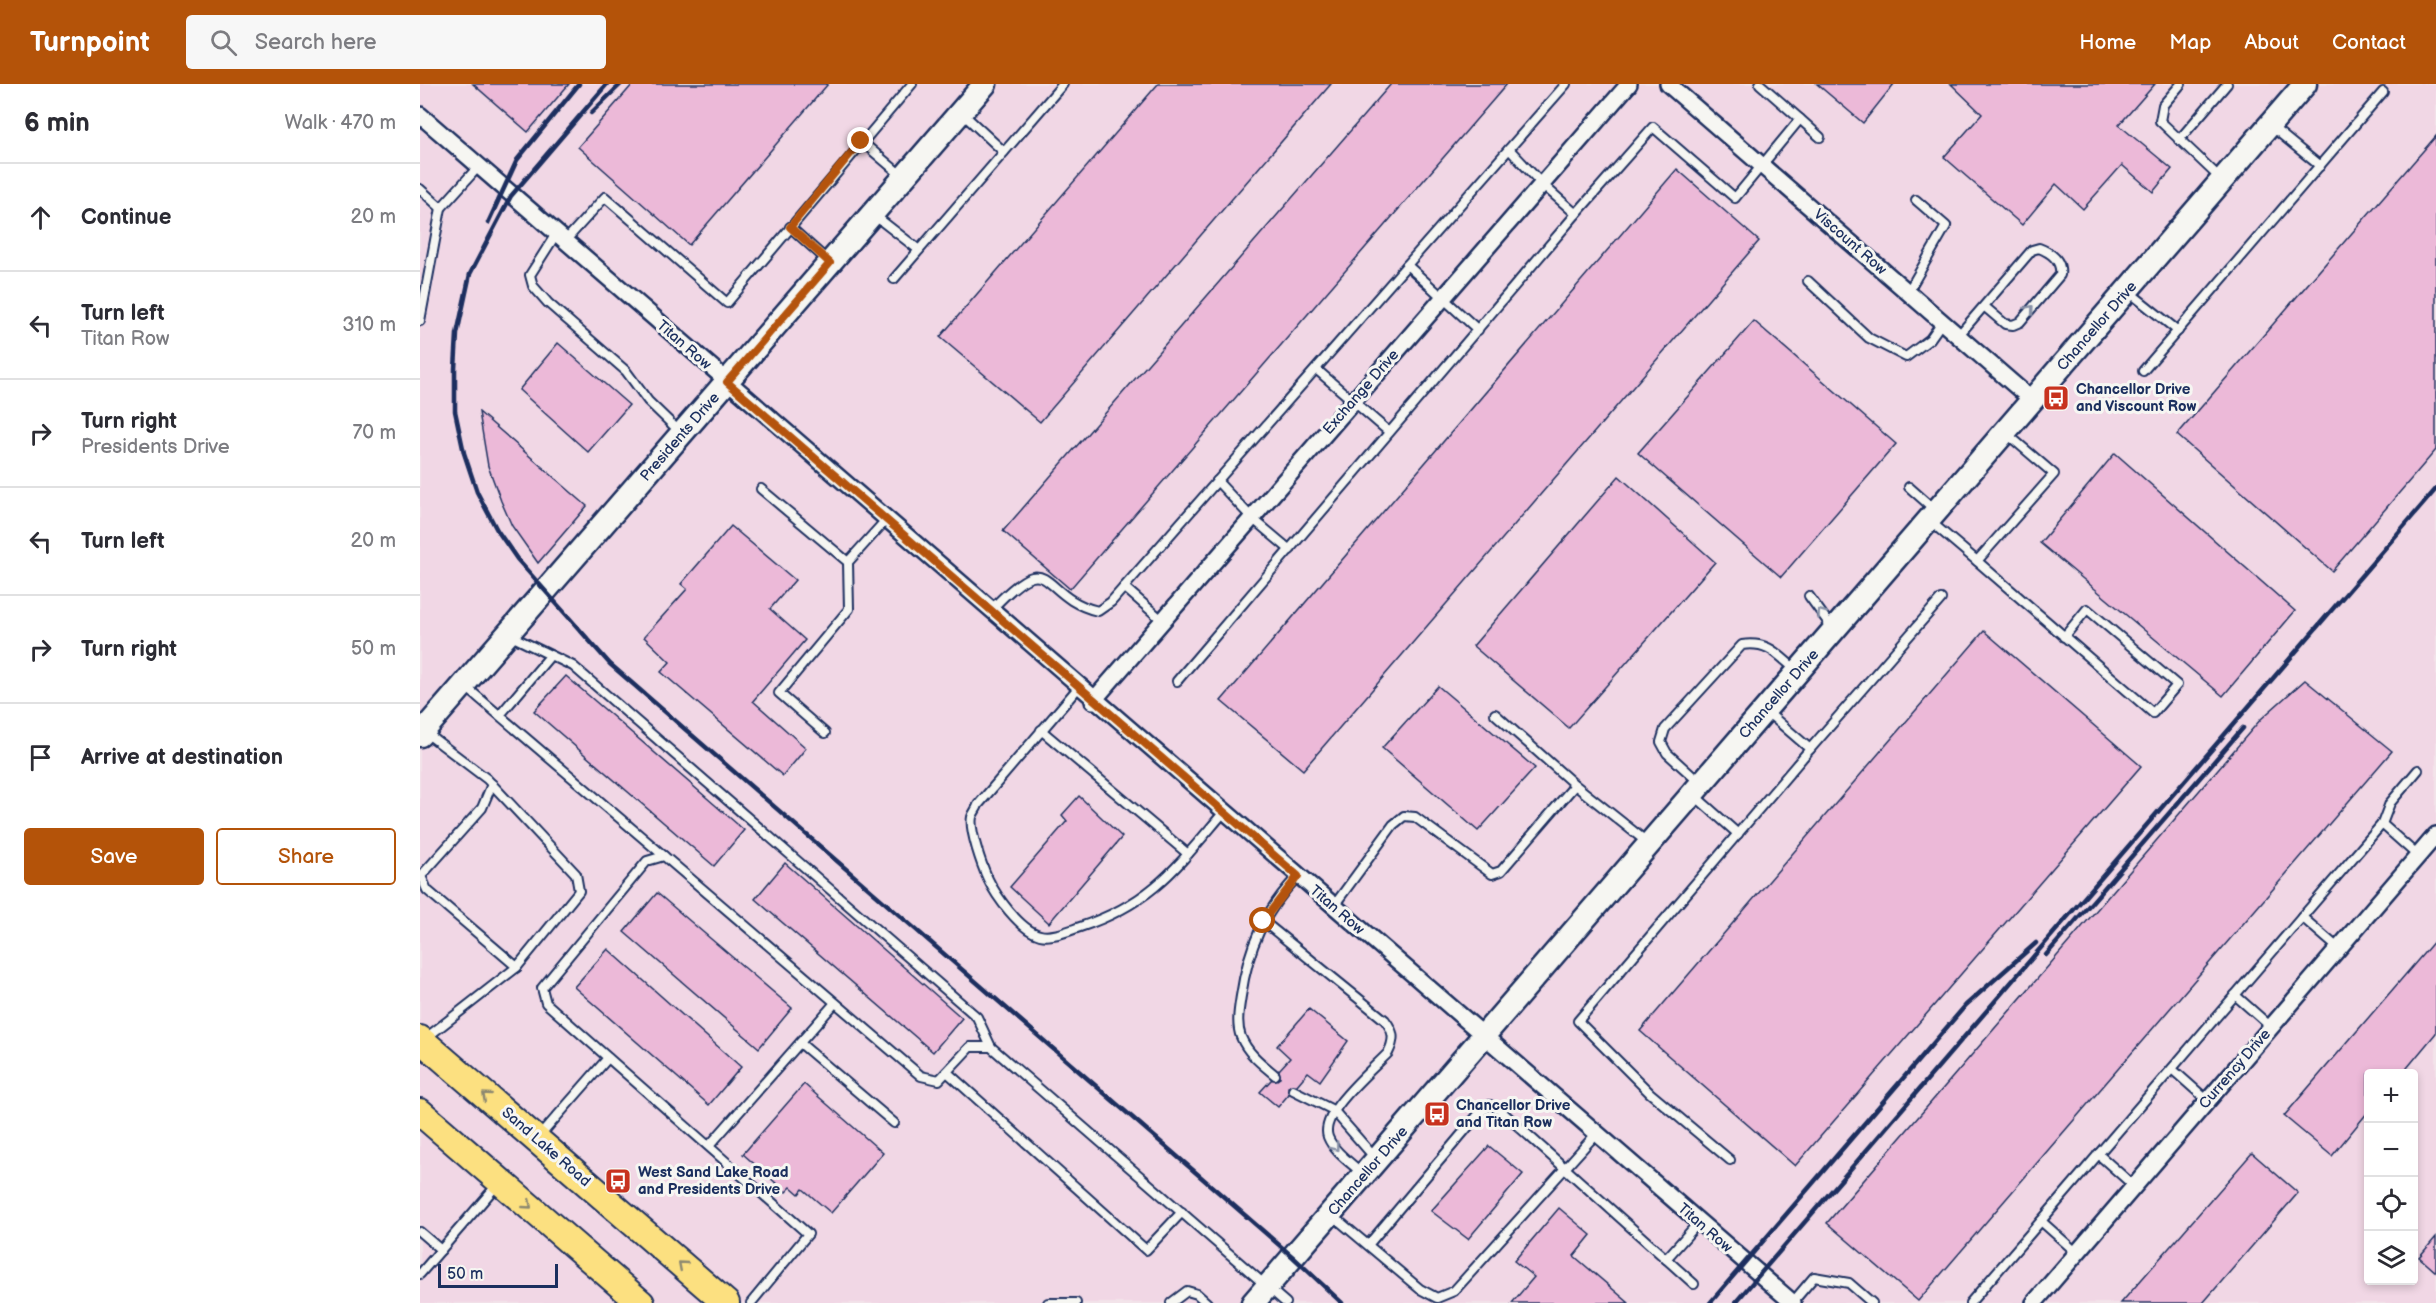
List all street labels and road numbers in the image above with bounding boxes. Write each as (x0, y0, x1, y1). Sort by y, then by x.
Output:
street label: Viscount Row (1809, 205, 1891, 279)
street label: Chancellor Drive (2053, 277, 2141, 375)
street label: Titan Row (653, 316, 715, 374)
street label: Exchange Drive (1319, 345, 1403, 438)
street label: Presidents Drive (636, 389, 724, 485)
street label: Chancellor Drive (1735, 645, 1823, 743)
street label: Titan Row (1306, 881, 1368, 939)
street label: Currency Drive (2195, 1025, 2275, 1113)
street label: Sand Lake Road (498, 1103, 594, 1191)
street label: Chancellor Drive (1324, 1122, 1412, 1220)
street label: Titan Row (1674, 1199, 1736, 1257)

